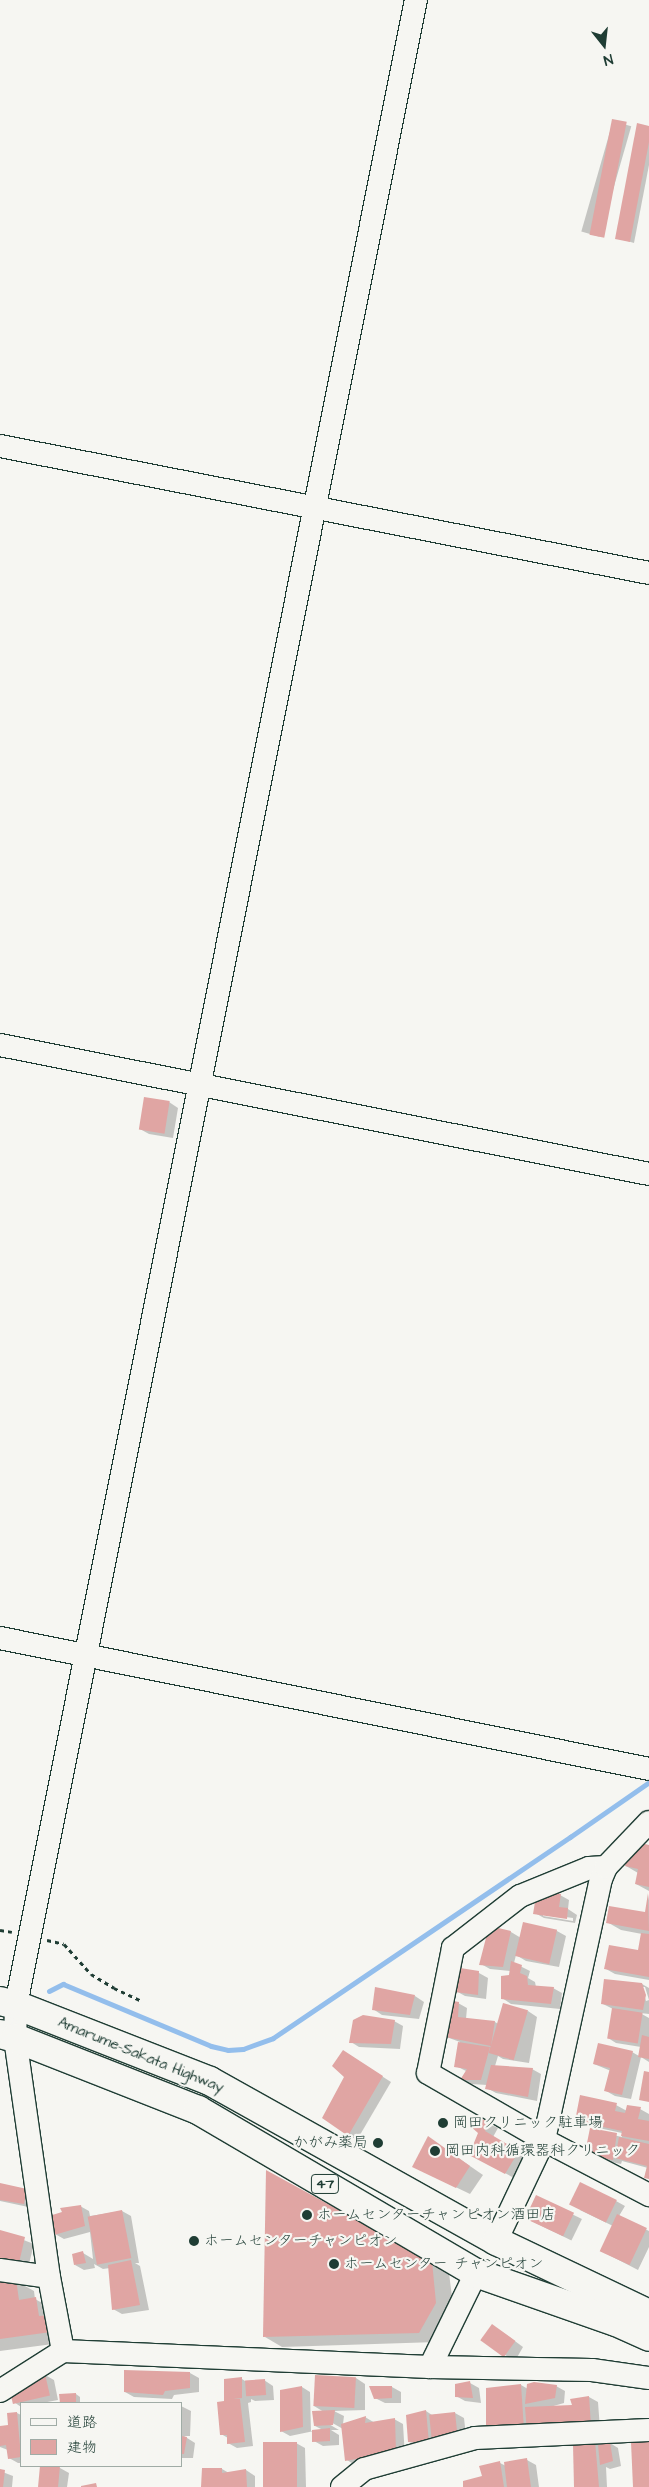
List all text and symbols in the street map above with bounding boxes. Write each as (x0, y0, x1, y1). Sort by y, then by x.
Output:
north arrow (579, 20, 629, 70)
text: N (601, 49, 615, 70)
street label: Amarume-Sakata Highway (55, 2013, 227, 2097)
place label: 岡田クリニック駐車場 (453, 2114, 603, 2132)
marker: 岡田クリニック駐車場 (437, 2117, 449, 2129)
place label: かがみ薬局 (293, 2134, 368, 2152)
marker: かがみ薬局 (372, 2137, 384, 2149)
place label: 岡田内科循環器科クリニック (445, 2142, 640, 2160)
marker: 岡田内科循環器科クリニック (429, 2145, 441, 2157)
road number: 47 (310, 2172, 340, 2196)
place label: ホームセンターチャンピオン酒田店 (317, 2206, 557, 2224)
marker: ホームセンターチャンピオン酒田店 (301, 2209, 313, 2221)
place label: ホームセンターチャンピオン (204, 2232, 399, 2250)
marker: ホームセンターチャンピオン (188, 2235, 200, 2247)
place label: ホームセンター チャンピオン (344, 2255, 545, 2273)
marker: ホームセンター チャンピオン (328, 2258, 340, 2270)
legend (20, 2402, 182, 2467)
text: 道路 (67, 2412, 97, 2433)
text: 建物 (67, 2437, 97, 2458)

